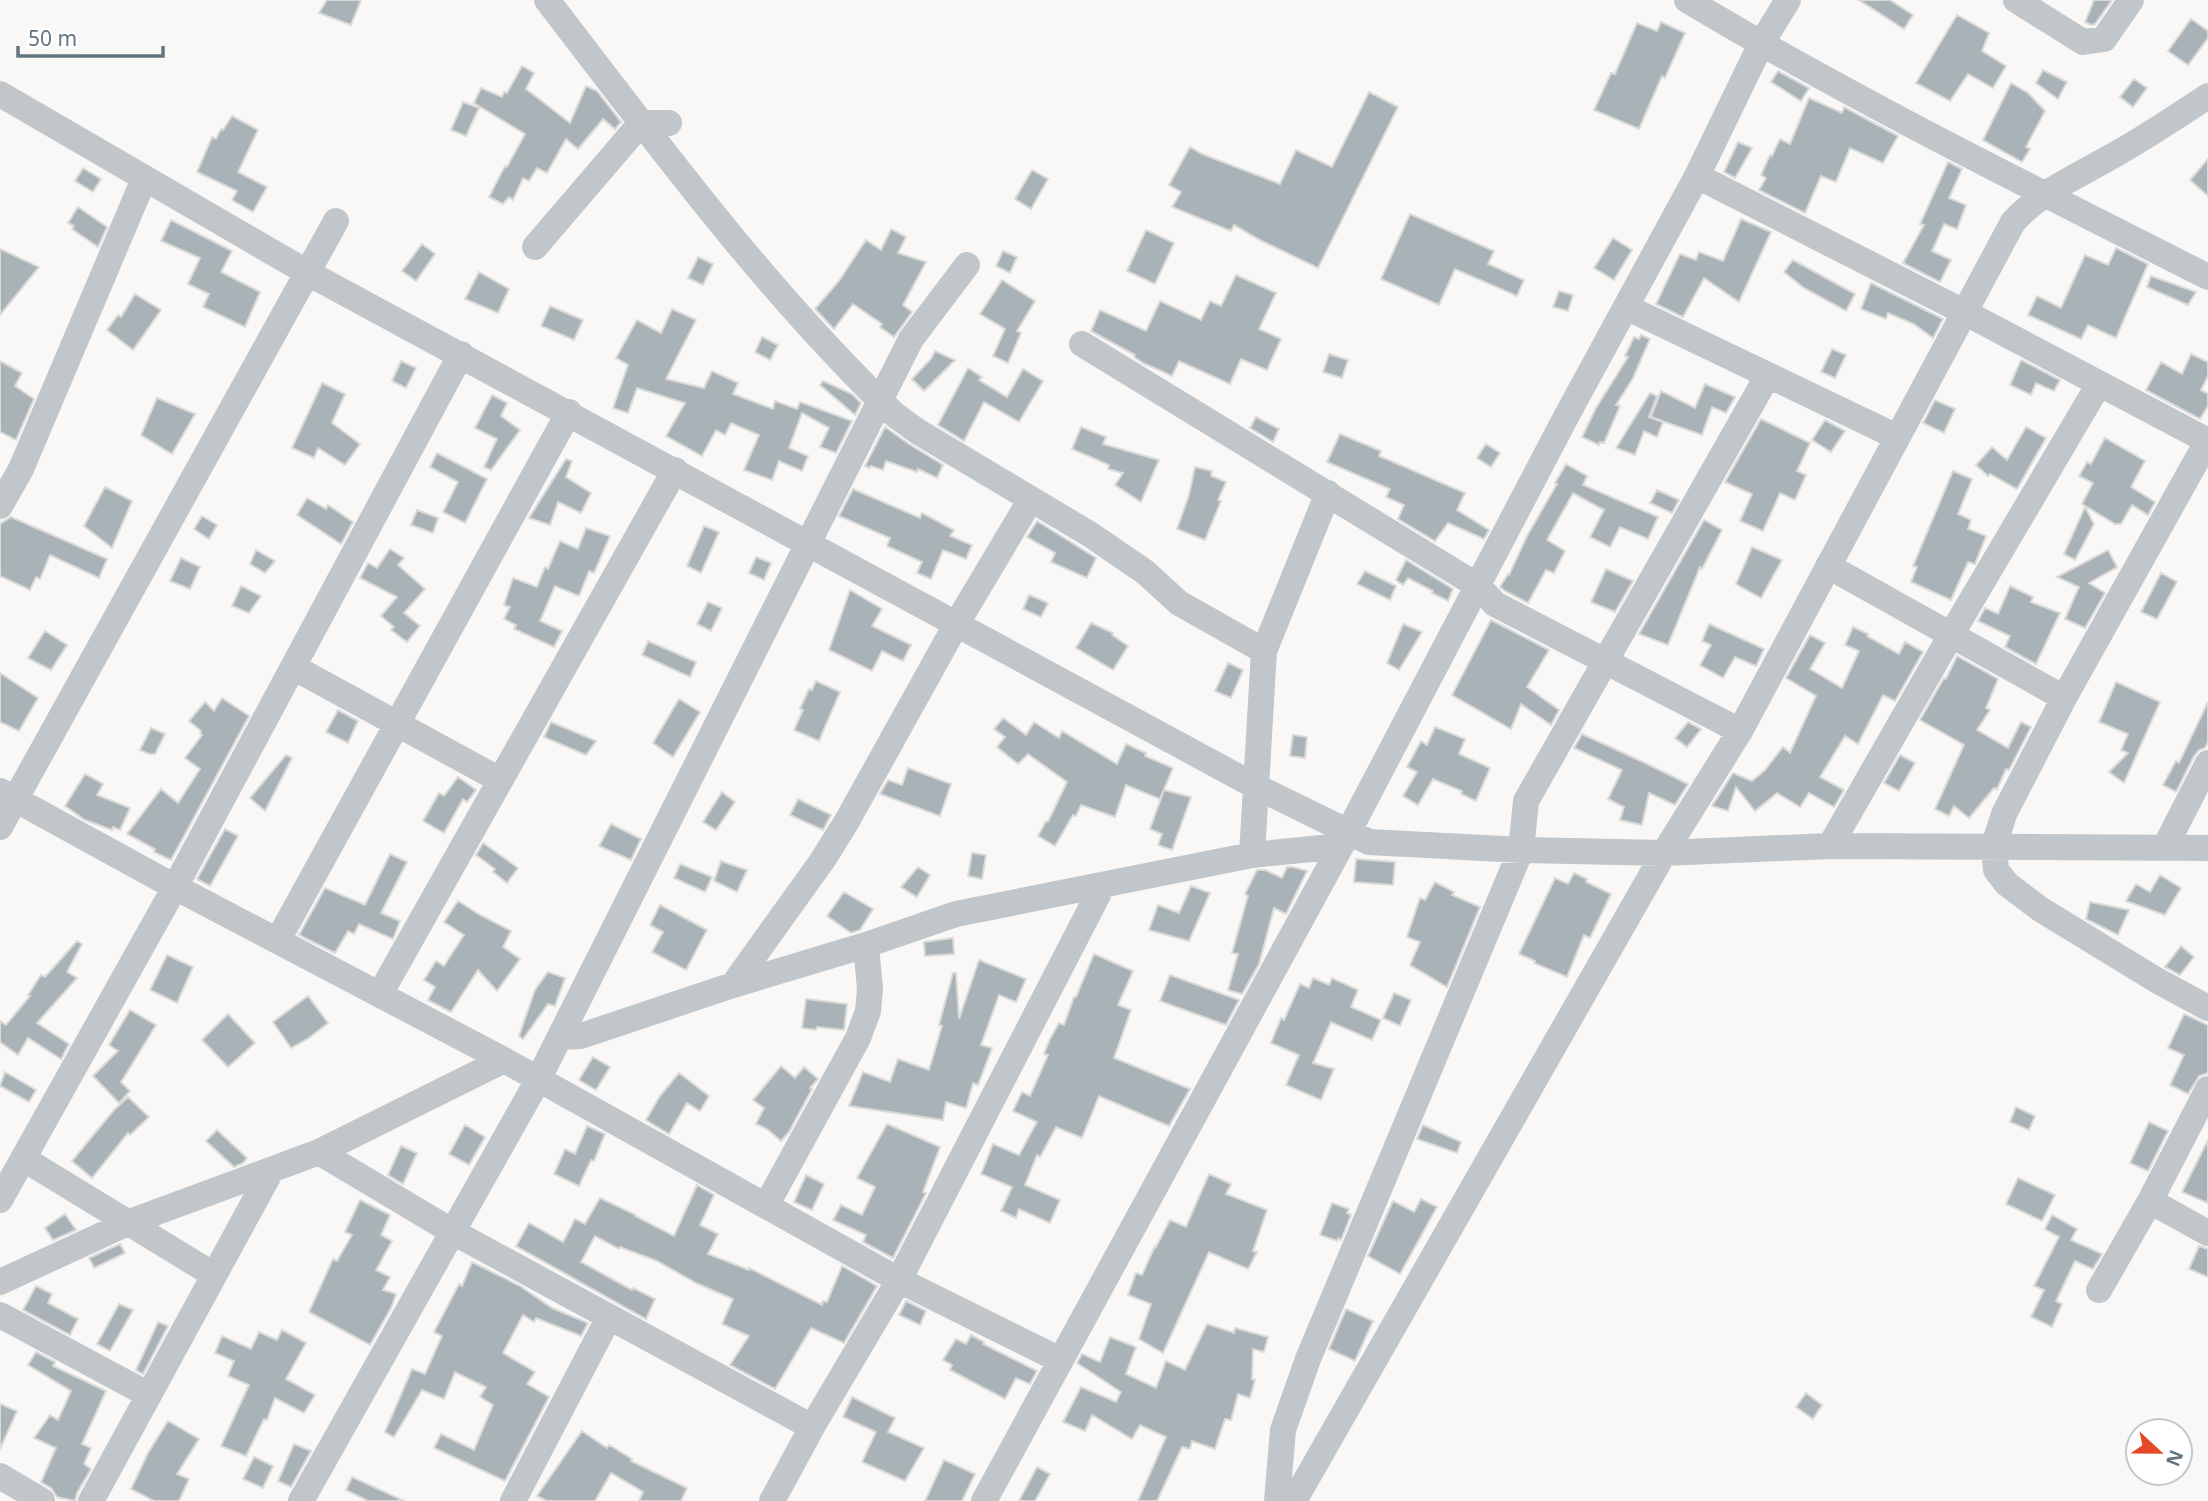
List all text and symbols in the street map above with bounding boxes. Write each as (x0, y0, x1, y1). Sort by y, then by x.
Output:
scale bar (18, 14, 163, 58)
text: 50 m (28, 24, 77, 52)
north arrow (2124, 1417, 2194, 1487)
text: N (2160, 1446, 2190, 1470)

